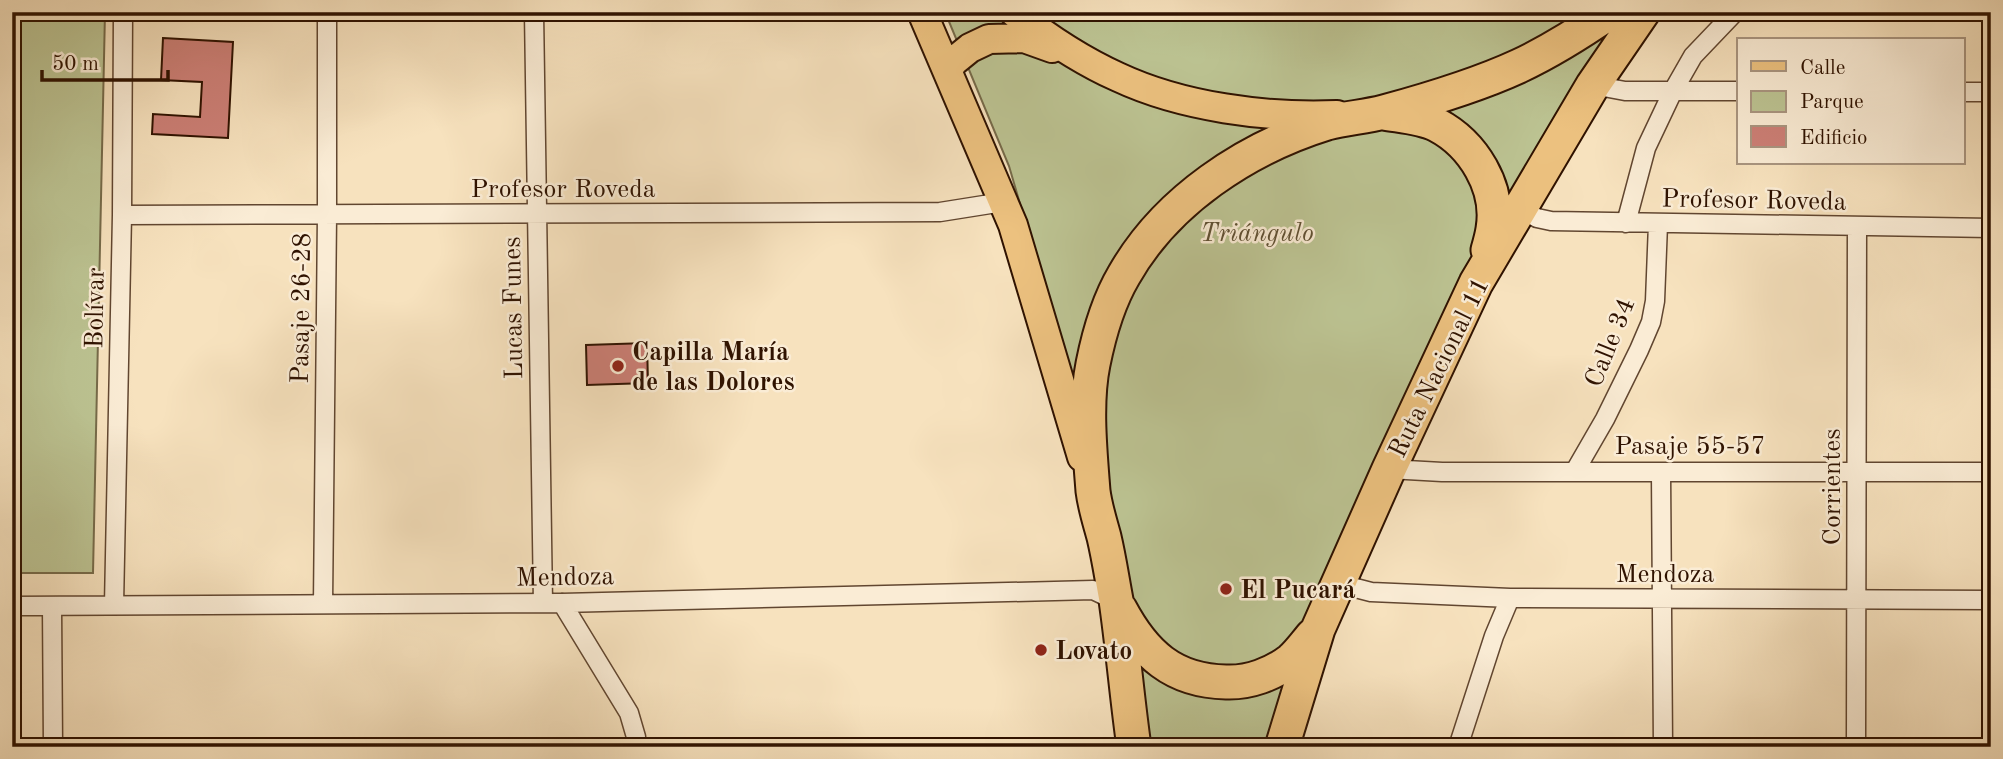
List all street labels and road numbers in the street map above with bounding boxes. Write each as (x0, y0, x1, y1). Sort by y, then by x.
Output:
street label: Profesor Roveda (470, 177, 656, 203)
street label: Profesor Roveda (1661, 186, 1847, 216)
street label: Pasaje 26-28 (288, 232, 316, 384)
street label: Lucas Funes (500, 236, 528, 380)
street label: Bolívar (82, 267, 110, 349)
street label: Ruta Nacional 11 (1385, 274, 1495, 462)
street label: Calle 34 (1581, 294, 1640, 391)
street label: Corrientes (1820, 428, 1846, 546)
street label: Pasaje 55-57 (1614, 434, 1766, 460)
street label: Mendoza (1616, 562, 1714, 588)
street label: Mendoza (516, 564, 615, 592)

